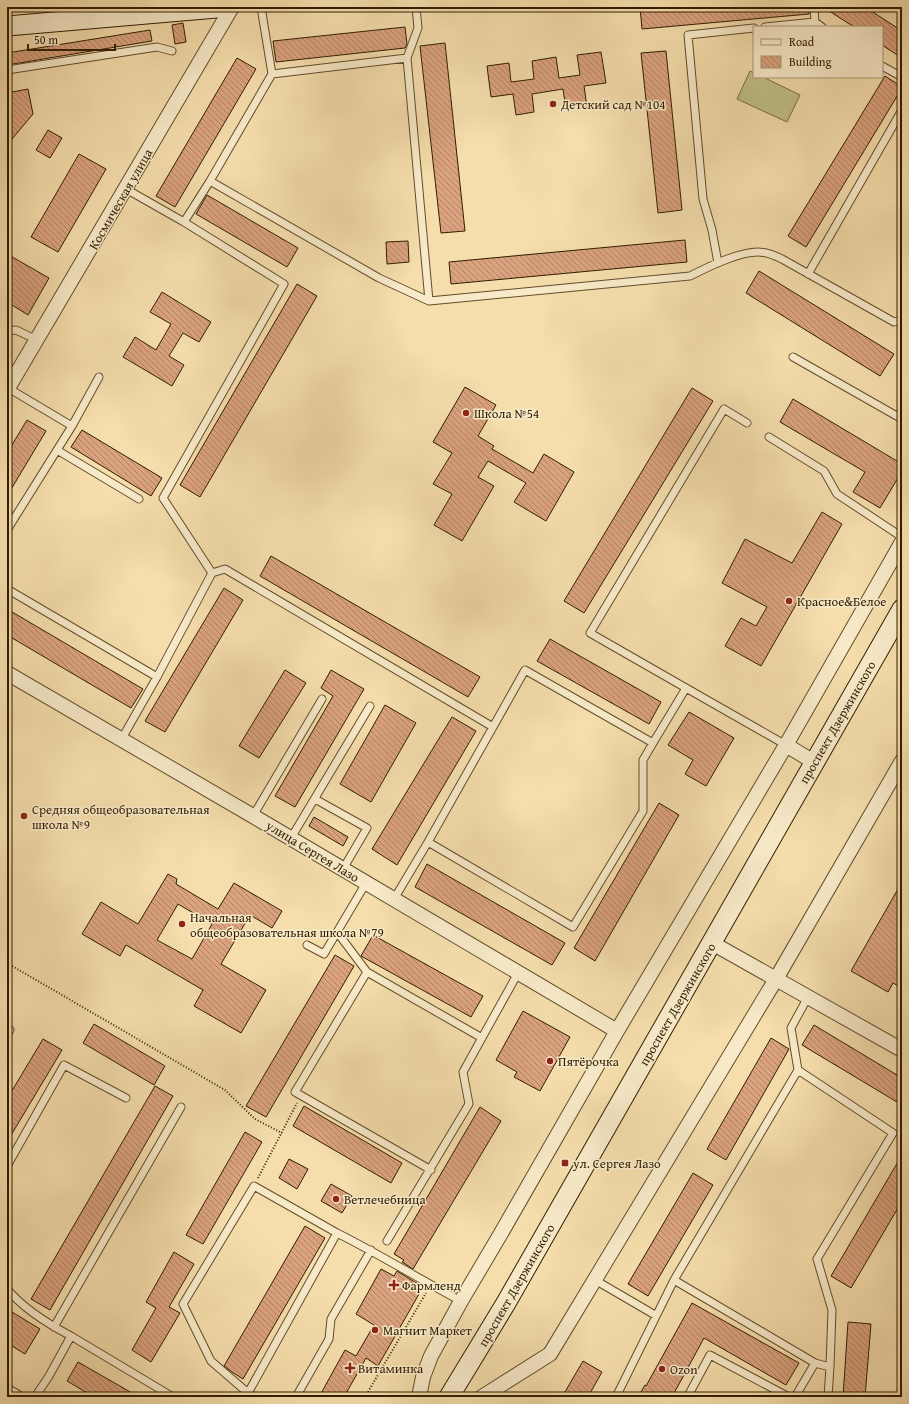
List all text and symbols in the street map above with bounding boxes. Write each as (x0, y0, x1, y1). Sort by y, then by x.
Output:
scale bar (28, 26, 115, 52)
legend (753, 26, 883, 78)
text: 50 m (34, 31, 58, 48)
text: Road (789, 33, 815, 50)
text: Building (789, 53, 832, 70)
place label: Детский сад №104 (560, 95, 666, 114)
marker: Детский сад №104 (548, 99, 558, 109)
street label: Космическая улица (84, 145, 158, 253)
place label: Школа №54 (474, 404, 539, 423)
marker: Школа №54 (461, 408, 471, 418)
place label: Красное&Белое (797, 592, 886, 611)
marker: Красное&Белое (784, 596, 794, 606)
street label: проспект Дзержинского (794, 657, 881, 787)
place label: Средняя общеобразовательная школа №9 (32, 800, 210, 834)
marker: Средняя общеобразовательная школа №9 (19, 811, 29, 821)
street label: улица Сергея Лазо (262, 815, 363, 887)
place label: Начальная общеобразовательная школа №79 (190, 908, 384, 942)
marker: Начальная общеобразовательная школа №79 (177, 919, 187, 929)
street label: проспект Дзержинского (634, 939, 721, 1069)
place label: Пятёрочка (558, 1052, 620, 1071)
marker: Пятёрочка (545, 1056, 555, 1066)
place label: ул. Сергея Лазо (572, 1154, 661, 1173)
marker: ул. Сергея Лазо (560, 1158, 570, 1168)
place label: Ветлечебница (344, 1190, 426, 1209)
marker: Ветлечебница (331, 1194, 341, 1204)
street label: проспект Дзержинского (473, 1220, 560, 1350)
place label: Фармленд (402, 1276, 461, 1295)
marker: Фармленд (389, 1280, 399, 1290)
place label: Магнит Маркет (383, 1321, 473, 1340)
marker: Магнит Маркет (370, 1325, 380, 1335)
place label: Витаминка (358, 1359, 424, 1378)
place label: Ozon (670, 1360, 698, 1379)
marker: Витаминка (345, 1363, 355, 1373)
marker: Ozon (657, 1364, 667, 1374)

